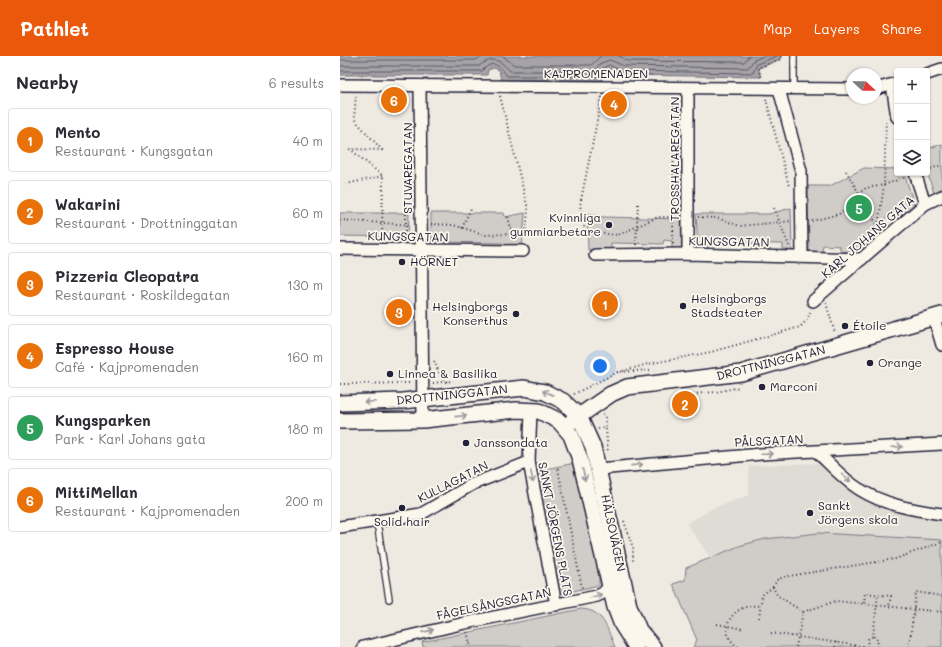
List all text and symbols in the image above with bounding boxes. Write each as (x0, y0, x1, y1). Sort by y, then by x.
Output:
text: Pathlet (20, 16, 89, 41)
text: Map (763, 19, 792, 38)
text: Layers (814, 19, 860, 38)
text: Share (882, 19, 922, 38)
street label: KAJPROMENADEN (544, 65, 648, 81)
north arrow (846, 68, 882, 104)
map controls (894, 68, 930, 176)
button: + (894, 68, 930, 104)
text: Nearby (16, 71, 78, 93)
text: 6 results (269, 74, 324, 91)
pin: 6 (381, 85, 407, 115)
pin: 4 (601, 89, 627, 119)
street label: TROSSHALAREGATAN (666, 97, 682, 221)
button: − (894, 104, 930, 140)
text: Mento (55, 122, 100, 142)
street label: STUVAREGATAN (399, 122, 415, 214)
text: 1 (27, 132, 33, 149)
text: 40 m (293, 132, 323, 149)
button: layers (894, 140, 930, 176)
text: Restaurant · Kungsgatan (55, 142, 213, 159)
street label: KARL JOHANS GATA (818, 191, 917, 281)
pin: 5 (846, 193, 872, 223)
text: Wakarini (55, 194, 121, 214)
text: 2 (26, 204, 34, 221)
text: 60 m (293, 204, 323, 221)
place label: Kvinnliga gummiarbetare (510, 209, 601, 239)
text: Restaurant · Drottninggatan (55, 214, 237, 231)
marker: Kvinnliga gummiarbetare (604, 220, 614, 230)
street label: KUNGSGATAN (367, 227, 449, 245)
street label: KUNGSGATAN (688, 232, 770, 250)
place label: HÖRNET (410, 253, 458, 269)
marker: HÖRNET (397, 257, 407, 267)
text: Pizzeria Cleopatra (55, 266, 199, 286)
text: 3 (26, 276, 34, 293)
text: 130 m (287, 276, 323, 293)
text: Restaurant · Roskildegatan (55, 286, 230, 303)
pin: 1 (592, 289, 618, 319)
place label: Helsingborgs Stadsteater (691, 290, 767, 320)
pin: 3 (386, 297, 412, 327)
place label: Helsingborgs Konserthus (432, 298, 508, 328)
marker: Helsingborgs Stadsteater (678, 301, 688, 311)
marker: Helsingborgs Konserthus (511, 309, 521, 319)
place label: Étoile (853, 317, 886, 333)
marker: Étoile (840, 321, 850, 331)
text: Espresso House (55, 338, 174, 358)
street label: DROTTNINGGATAN (715, 341, 827, 383)
text: 4 (26, 348, 34, 365)
text: 160 m (287, 348, 323, 365)
place label: Orange (878, 354, 922, 370)
your location (590, 356, 610, 376)
text: Café · Kajpromenaden (55, 358, 199, 375)
marker: Orange (865, 358, 875, 368)
place label: Linnea & Basilika (398, 365, 498, 381)
marker: Linnea & Basilika (385, 369, 395, 379)
place label: Marconi (770, 378, 818, 394)
street label: DROTTNINGGATAN (396, 380, 508, 408)
marker: Marconi (757, 382, 767, 392)
one-way arrow (542, 389, 554, 397)
pin: 2 (672, 389, 698, 419)
one-way arrow (364, 398, 377, 406)
text: Kungsparken (55, 410, 151, 430)
one-way arrow (454, 412, 467, 419)
text: 5 (26, 420, 34, 437)
text: 180 m (287, 420, 323, 437)
text: Park · Karl Johans gata (55, 430, 206, 447)
street label: PÅLSGATAN (734, 430, 804, 450)
place label: Janssondata (474, 434, 548, 450)
marker: Janssondata (461, 438, 471, 448)
one-way arrow (890, 443, 903, 451)
one-way arrow (760, 450, 773, 457)
street label: KULLAGATAN (414, 456, 491, 506)
street label: SANKT JÖRGENS PLATS (535, 460, 577, 597)
one-way arrow (630, 461, 643, 469)
one-way arrow (581, 468, 589, 481)
one-way arrow (528, 470, 536, 483)
one-way arrow (841, 474, 851, 483)
text: MittiMellan (55, 482, 138, 502)
text: 6 (26, 492, 34, 509)
text: 200 m (285, 492, 323, 509)
street label: HÄLSOVÄGEN (598, 493, 630, 573)
place label: Sankt Jörgens skola (818, 497, 898, 527)
text: Restaurant · Kajpromenaden (55, 502, 240, 519)
marker: Solid hair (397, 503, 407, 513)
marker: Sankt Jörgens skola (805, 508, 815, 518)
place label: Solid hair (374, 513, 430, 529)
street label: FÅGELSÅNGSGATAN (435, 583, 553, 623)
one-way arrow (590, 591, 602, 599)
one-way arrow (421, 627, 434, 635)

